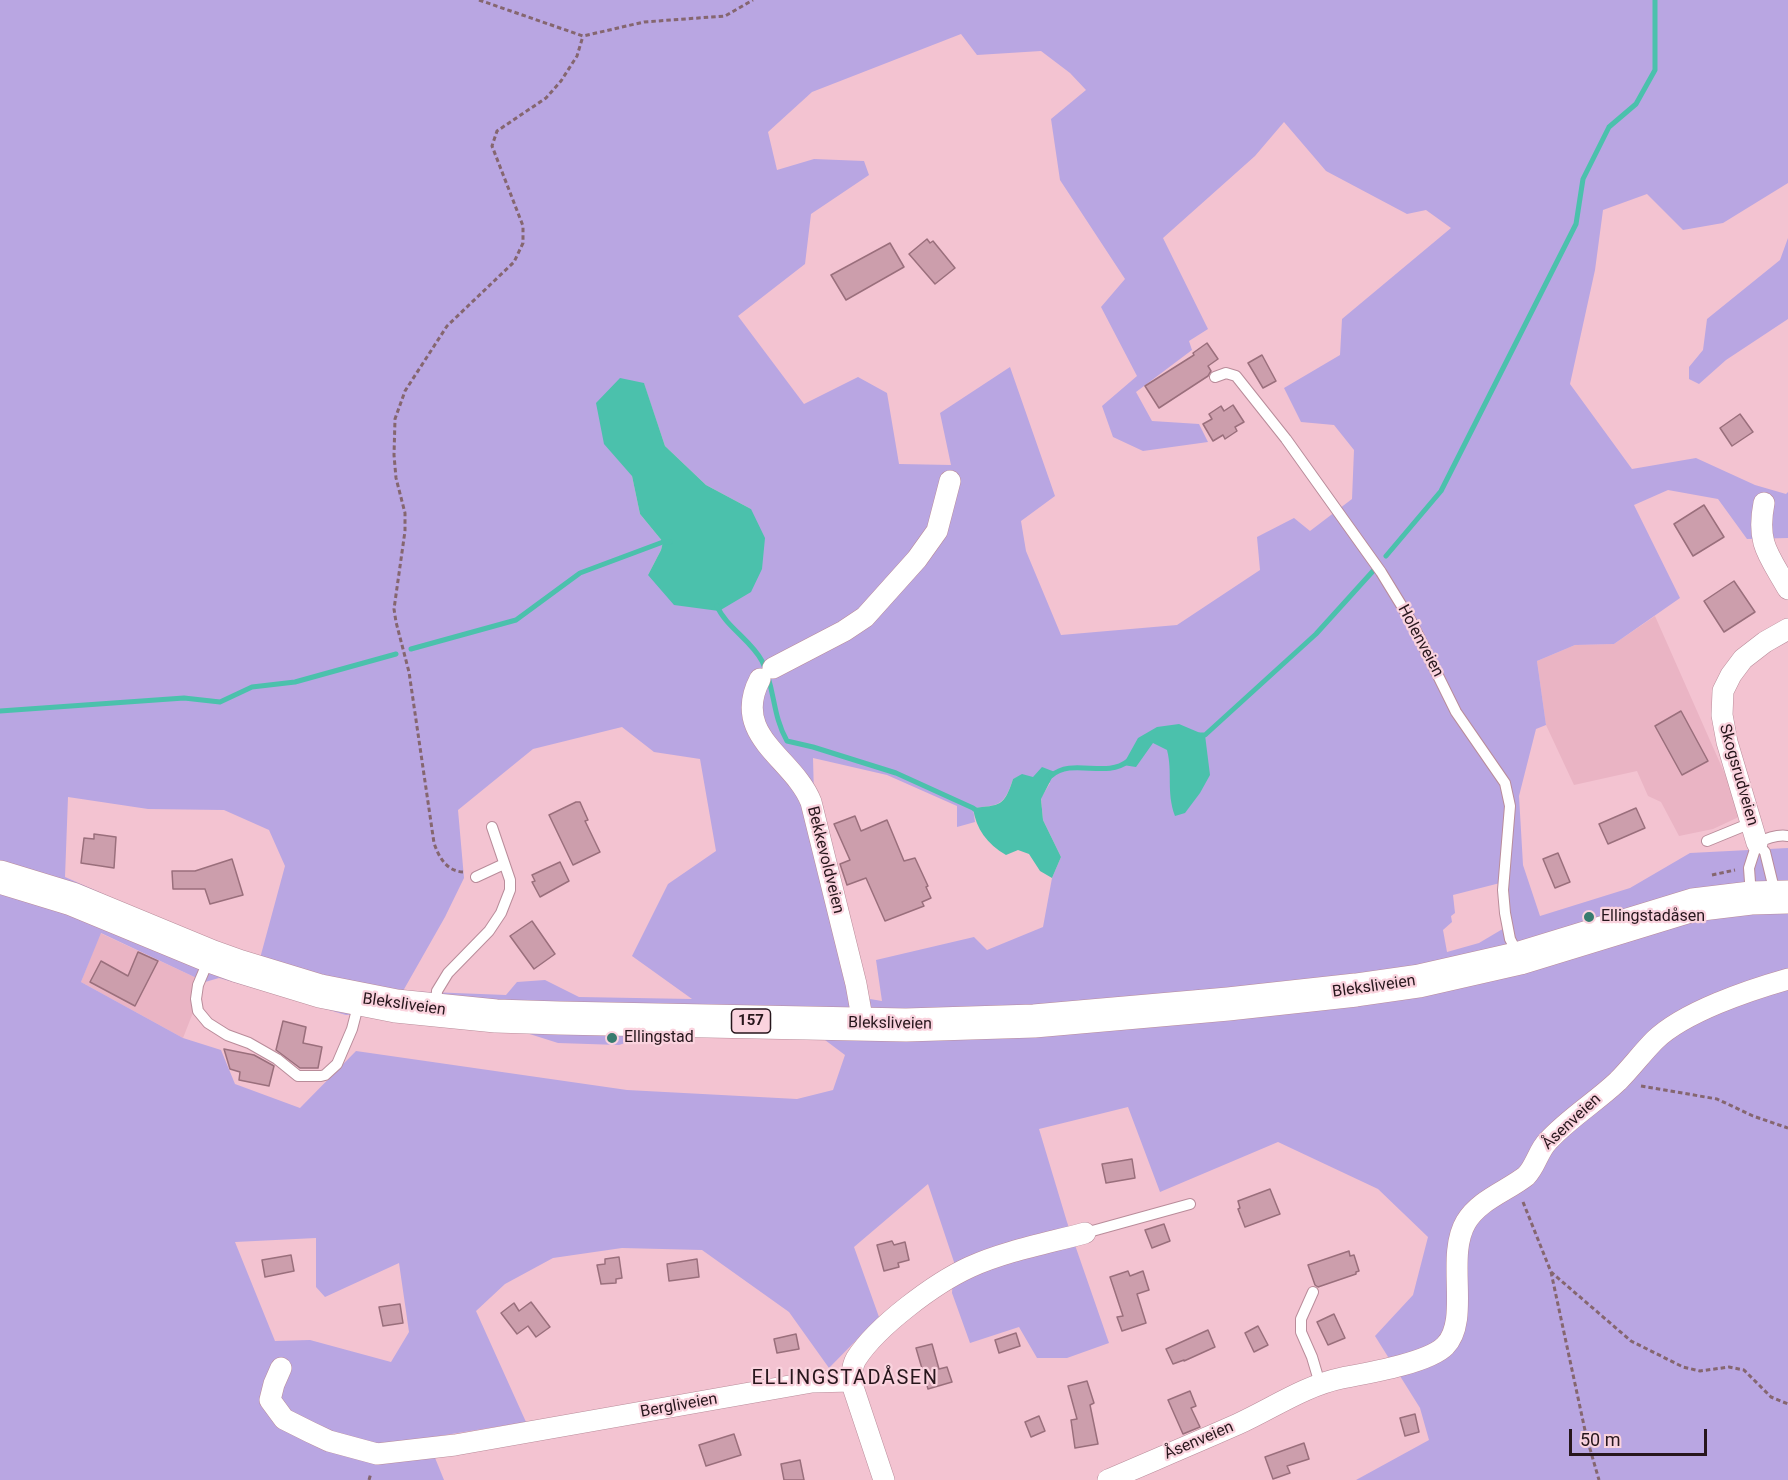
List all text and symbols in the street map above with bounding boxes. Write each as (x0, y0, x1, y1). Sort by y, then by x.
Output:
street label: Holenveien (1393, 602, 1447, 680)
street label: Skogsrudveien (1714, 722, 1762, 828)
street label: Bekkevoldveien (802, 804, 848, 916)
place label: Ellingstadåsen (1601, 907, 1705, 927)
marker: Ellingstadåsen (1582, 910, 1596, 924)
street label: Bleksliveien (1331, 972, 1417, 1002)
street label: Bleksliveien (361, 990, 447, 1020)
road number: 157 (732, 1009, 771, 1033)
street label: Bleksliveien (848, 1014, 932, 1034)
place label: Ellingstad (624, 1028, 694, 1048)
marker: Ellingstad (605, 1031, 619, 1045)
street label: Åsenveien (1539, 1090, 1605, 1154)
district label: ELLINGSTADÅSEN (752, 1367, 938, 1391)
street label: Bergliveien (639, 1390, 719, 1422)
scale bar (1572, 1417, 1710, 1455)
street label: Åsenveien (1161, 1418, 1237, 1464)
text: 50 m (1580, 1429, 1620, 1450)

